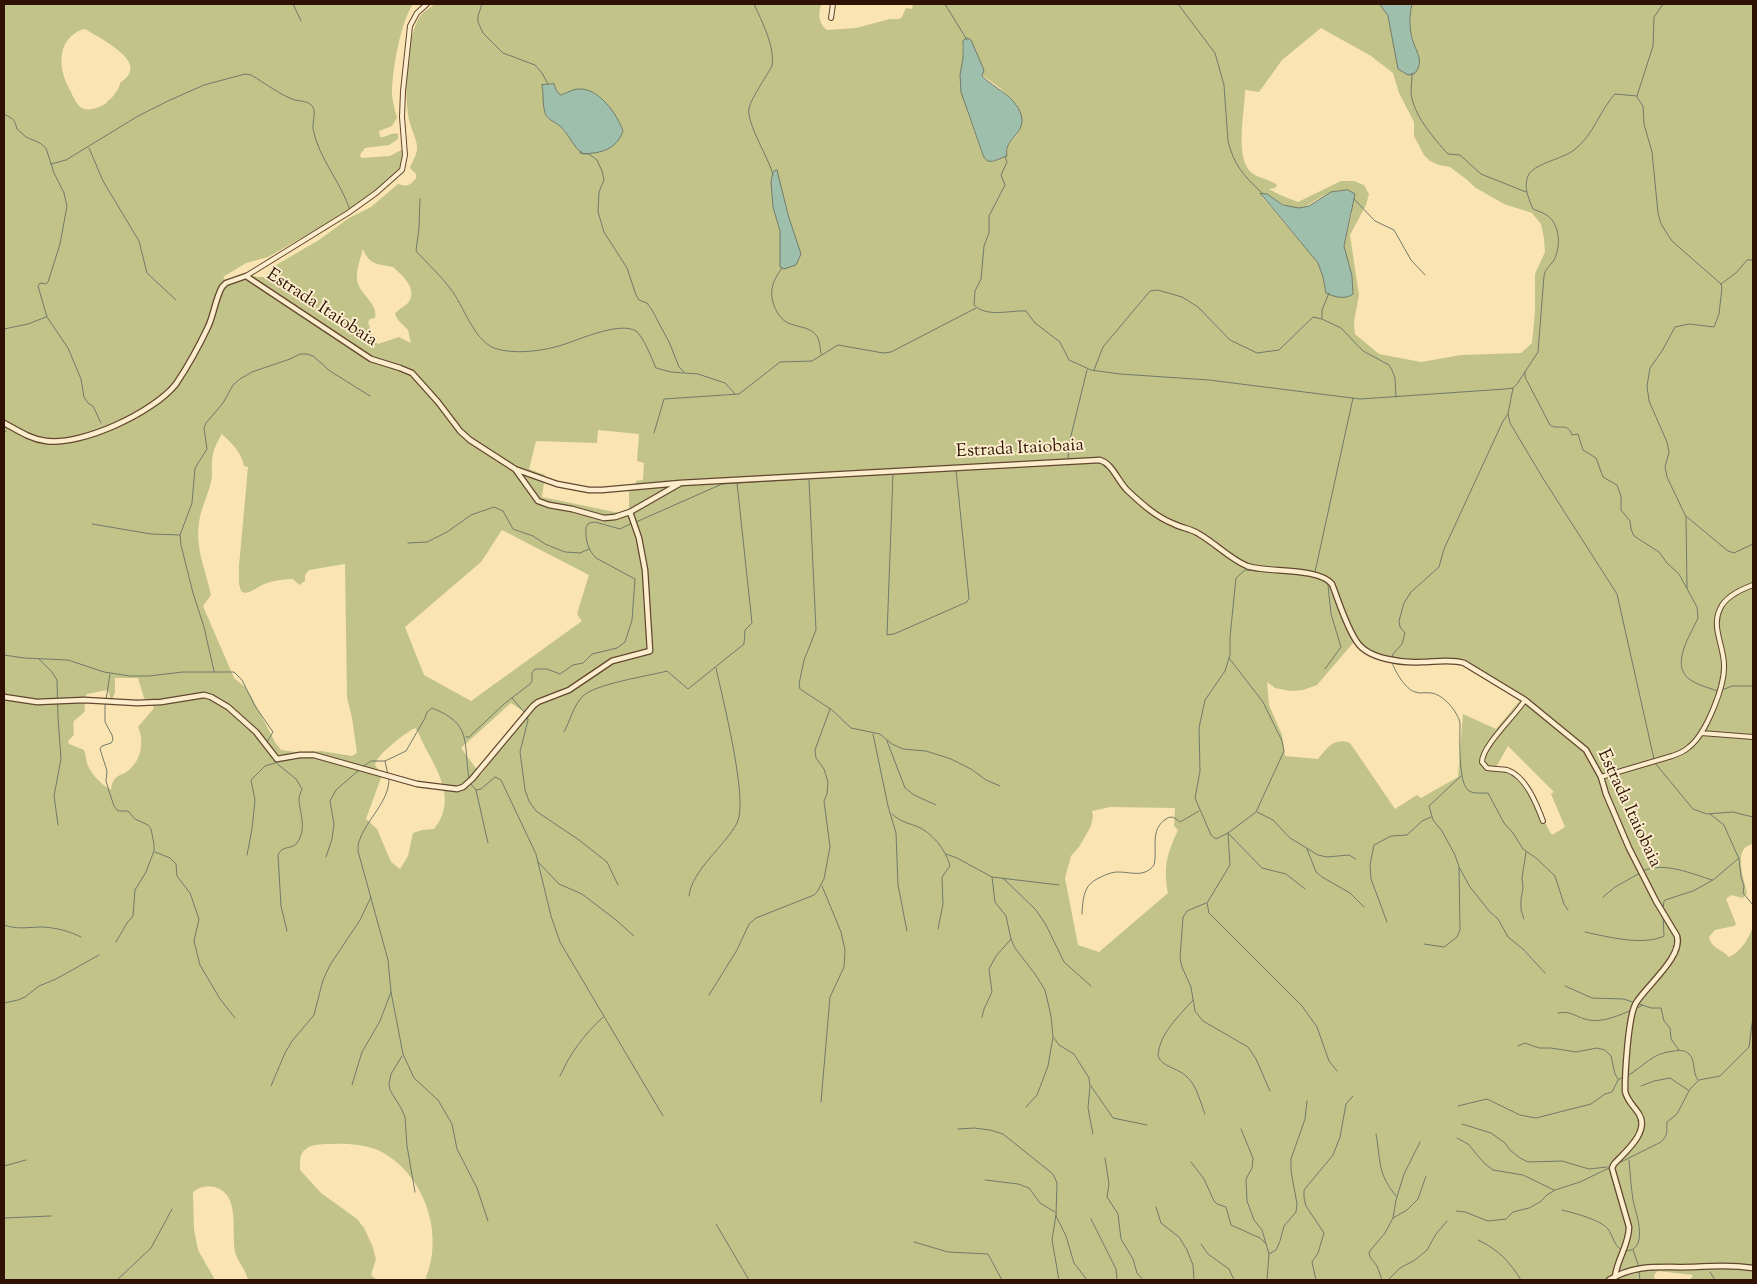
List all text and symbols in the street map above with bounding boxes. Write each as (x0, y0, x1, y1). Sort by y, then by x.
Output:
street label: Estrada Itaiobaia (262, 265, 380, 353)
street label: Estrada Itaiobaia (956, 436, 1084, 464)
street label: Estrada Itaiobaia (1591, 747, 1665, 871)

